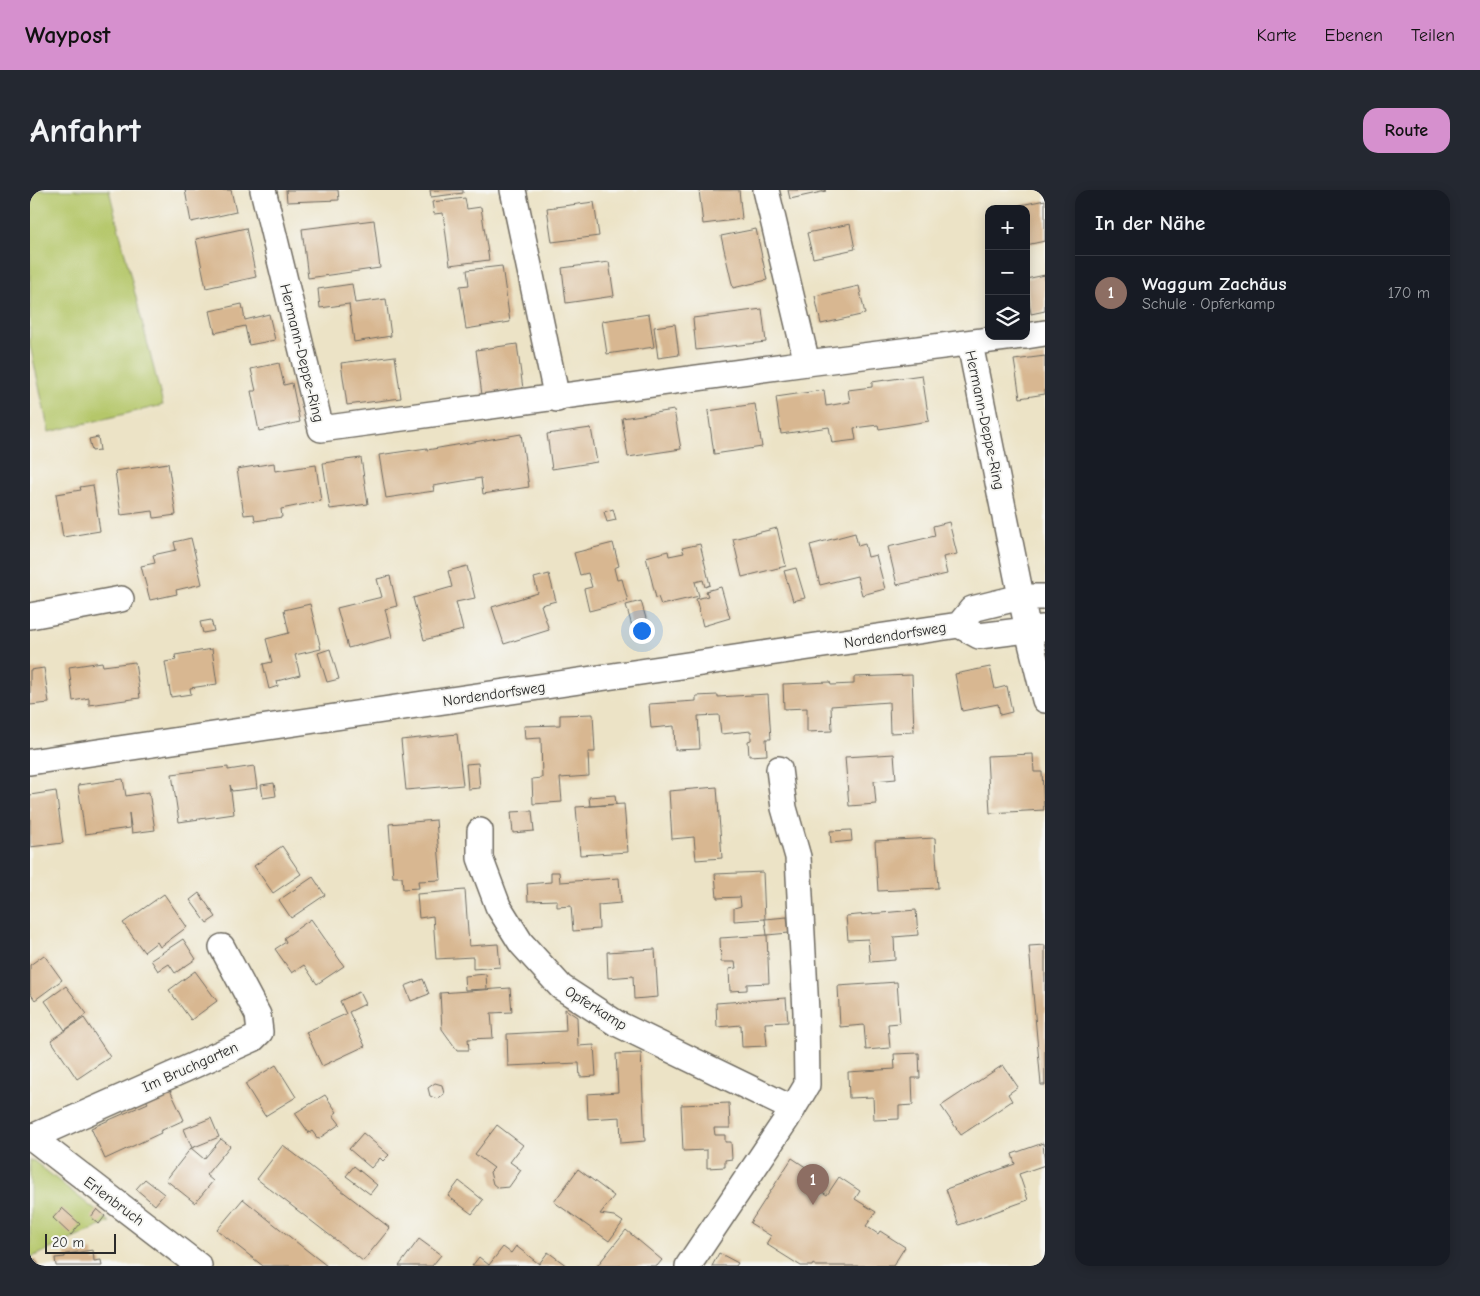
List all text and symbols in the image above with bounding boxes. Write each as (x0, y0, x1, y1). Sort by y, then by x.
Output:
text: Waypost (25, 21, 110, 49)
text: Karte (1256, 25, 1297, 46)
text: Ebenen (1325, 25, 1383, 46)
text: Teilen (1411, 25, 1455, 46)
button: Route (1363, 108, 1450, 153)
text: Anfahrt (30, 110, 141, 151)
map controls (985, 205, 1030, 340)
button: + (985, 205, 1030, 250)
text: In der Nähe (1095, 211, 1205, 235)
button: − (985, 250, 1030, 295)
text: Waggum Zachäus (1142, 273, 1286, 295)
street label: Hermann-Deppe-Ring (276, 282, 328, 424)
text: 1 (1108, 284, 1114, 302)
text: 170 m (1388, 284, 1430, 302)
button: layers (985, 295, 1030, 340)
text: Schule · Opferkamp (1142, 295, 1275, 313)
street label: Hermann-Deppe-Ring (961, 349, 1009, 491)
your location (629, 618, 655, 644)
street label: Nordendorfsweg (842, 618, 948, 652)
street label: Nordendorfsweg (441, 678, 547, 710)
street label: Opferkamp (562, 982, 630, 1034)
street label: Im Bruchgarten (139, 1038, 241, 1096)
pin: 1 (797, 1164, 829, 1205)
street label: Erlenbruch (80, 1172, 148, 1230)
scale bar (45, 1231, 116, 1254)
text: 20 m (52, 1234, 84, 1251)

